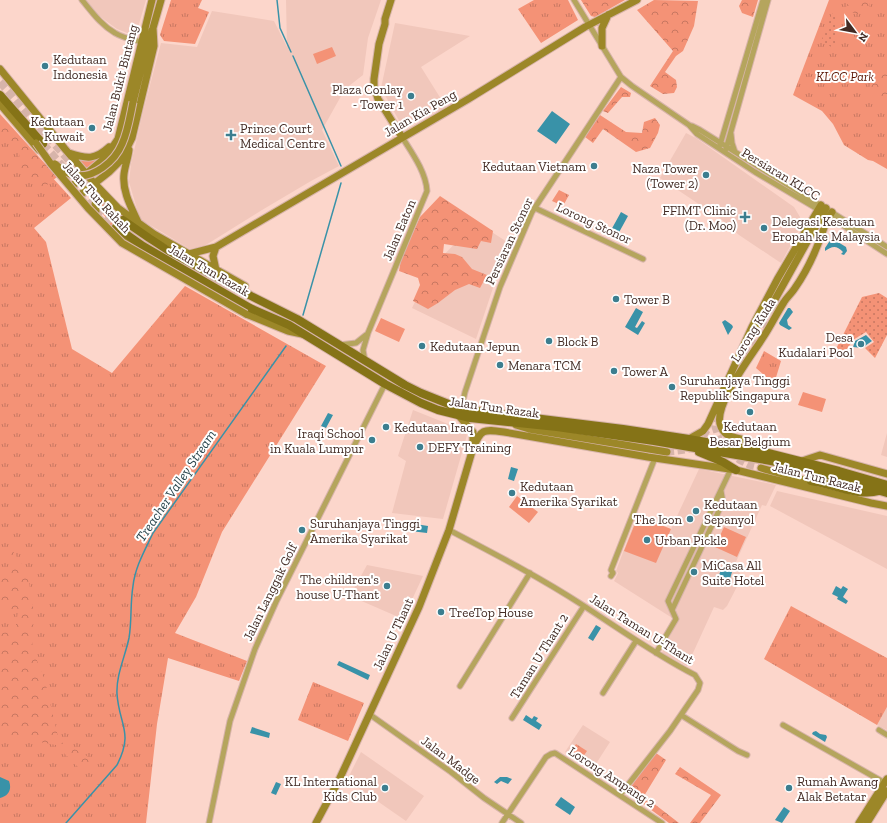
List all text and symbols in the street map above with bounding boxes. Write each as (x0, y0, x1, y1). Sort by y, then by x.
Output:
north arrow (835, 12, 875, 52)
street label: Jalan Bukit Bintang (99, 23, 141, 133)
text: N (855, 30, 871, 45)
place label: Kedutaan Indonesia (53, 52, 108, 82)
marker: Kedutaan Indonesia (40, 61, 50, 71)
park label: KLCC Park (816, 69, 874, 84)
place label: Plaza Conlay - Tower 1 (332, 82, 403, 112)
street label: Jalan Kia Peng (381, 86, 459, 140)
marker: Plaza Conlay - Tower 1 (406, 91, 416, 101)
place label: Kedutaan Kuwait (31, 114, 85, 144)
place label: Prince Court Medical Centre (240, 121, 325, 151)
marker: Kedutaan Kuwait (87, 123, 97, 133)
marker: Prince Court Medical Centre (225, 129, 237, 141)
street label: Persiaran KLCC (739, 145, 823, 203)
street label: Jalan Tun Rahah (60, 158, 135, 237)
place label: Kedutaan Vietnam (482, 159, 587, 174)
marker: Kedutaan Vietnam (589, 161, 599, 171)
place label: Naza Tower (Tower 2) (632, 161, 698, 191)
marker: Naza Tower (Tower 2) (701, 170, 711, 180)
street label: Persiaran Stonor (482, 195, 536, 287)
street label: Jalan Eaton (379, 197, 419, 263)
street label: Lorong Stonor (554, 199, 634, 247)
place label: FFIMT Clinic (Dr. Moo) (662, 203, 736, 233)
marker: FFIMT Clinic (Dr. Moo) (739, 211, 751, 223)
place label: Delegasi Kesatuan Eropah ke Malaysia (772, 214, 881, 244)
marker: Delegasi Kesatuan Eropah ke Malaysia (759, 223, 769, 233)
street label: Jalan Tun Razak (166, 241, 252, 299)
place label: Tower B (624, 292, 670, 307)
marker: Tower B (611, 294, 621, 304)
street label: Lorong Kuda (727, 295, 779, 365)
place label: Desa Kudalari Pool (778, 330, 854, 360)
place label: Block B (557, 334, 599, 349)
marker: Block B (544, 336, 554, 346)
place label: Kedutaan Jepun (430, 339, 520, 354)
marker: Desa Kudalari Pool (856, 339, 866, 349)
marker: Kedutaan Jepun (417, 341, 427, 351)
place label: Menara TCM (508, 358, 581, 373)
marker: Menara TCM (495, 360, 505, 370)
place label: Tower A (622, 364, 669, 379)
marker: Tower A (609, 366, 619, 376)
place label: Suruhanjaya Tinggi Republik Singapura (680, 373, 790, 403)
marker: Suruhanjaya Tinggi Republik Singapura (667, 382, 677, 392)
street label: Jalan Tun Razak (448, 393, 540, 421)
marker: Kedutaan Besar Belgium (745, 407, 755, 417)
place label: Kedutaan Besar Belgium (710, 419, 791, 449)
place label: Kedutaan Iraq (394, 420, 473, 435)
marker: Kedutaan Iraq (381, 422, 391, 432)
place label: Iraqi School in Kuala Lumpur (270, 426, 365, 456)
water label: Treacher Valley Stream (132, 427, 220, 545)
marker: Iraqi School in Kuala Lumpur (367, 435, 377, 445)
place label: DEFY Training (428, 440, 511, 455)
marker: DEFY Training (415, 442, 425, 452)
street label: Jalan Tun Razak (771, 459, 863, 495)
place label: Kedutaan Amerika Syarikat (520, 479, 618, 509)
marker: Kedutaan Amerika Syarikat (507, 488, 517, 498)
place label: Kedutaan Sepanyol (704, 497, 758, 527)
marker: Kedutaan Sepanyol (691, 506, 701, 516)
place label: The Icon (634, 512, 683, 527)
marker: The Icon (685, 514, 695, 524)
place label: Suruhanjaya Tinggi Amerika Syarikat (310, 516, 420, 546)
marker: Suruhanjaya Tinggi Amerika Syarikat (297, 525, 307, 535)
place label: Urban Pickle (655, 533, 727, 548)
marker: Urban Pickle (642, 535, 652, 545)
street label: Jalan Langgak Golf (240, 540, 300, 643)
place label: MiCasa All Suite Hotel (702, 558, 765, 588)
marker: MiCasa All Suite Hotel (689, 567, 699, 577)
place label: The children's house U-Thant (296, 572, 379, 602)
marker: The children's house U-Thant (382, 581, 392, 591)
street label: Jalan Taman U-Thant (587, 591, 697, 667)
street label: Jalan U Thant (370, 595, 416, 672)
place label: TreeTop House (449, 605, 533, 620)
marker: TreeTop House (436, 607, 446, 617)
street label: Taman U Thant 2 (507, 610, 571, 701)
street label: Jalan Madge (419, 733, 483, 787)
street label: Lorong Ampang 2 (566, 743, 658, 811)
place label: KL International Kids Club (285, 774, 378, 804)
place label: Rumah Awang Alak Betatar (797, 774, 878, 804)
marker: KL International Kids Club (380, 783, 390, 793)
marker: Rumah Awang Alak Betatar (784, 783, 794, 793)

